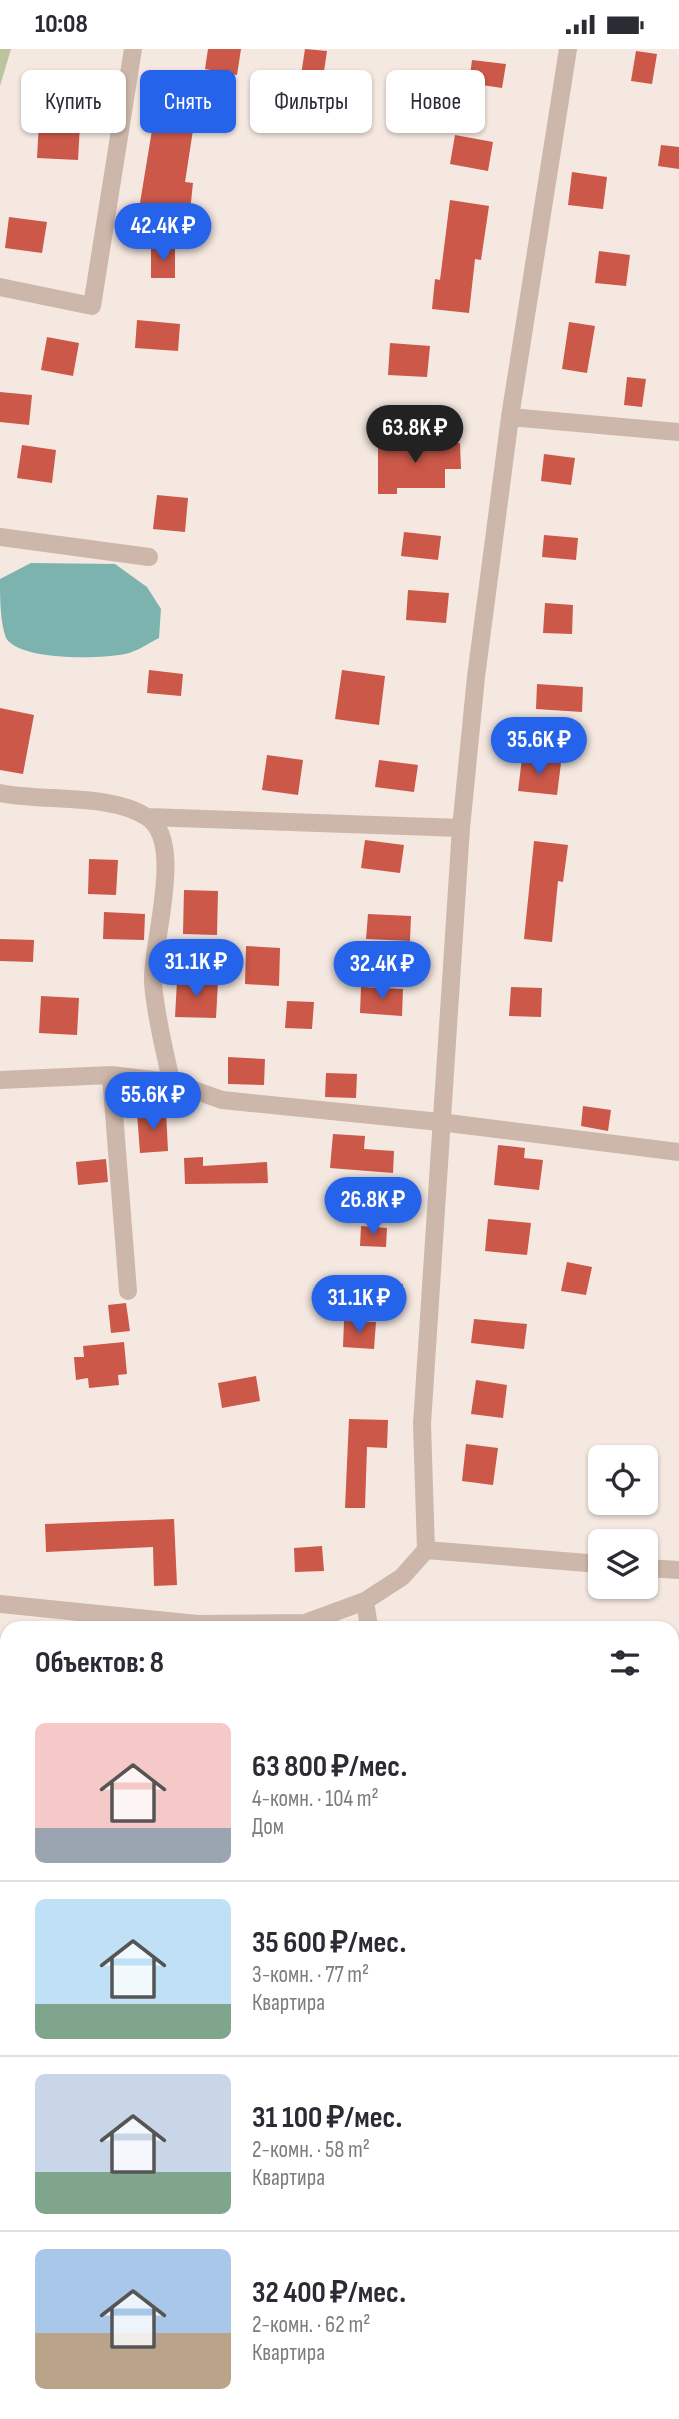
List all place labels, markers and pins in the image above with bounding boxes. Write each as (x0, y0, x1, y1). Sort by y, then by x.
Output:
pin: 42.4K ₽ (98, 203, 228, 263)
pin: 63.8K ₽ (350, 405, 480, 465)
pin: 35.6K ₽ (474, 717, 604, 777)
pin: 31.1K ₽ (131, 939, 261, 999)
pin: 32.4K ₽ (317, 941, 447, 1001)
pin: 55.6K ₽ (88, 1073, 218, 1132)
pin: 26.8K ₽ (308, 1177, 438, 1237)
pin: 31.1K ₽ (294, 1275, 424, 1335)

